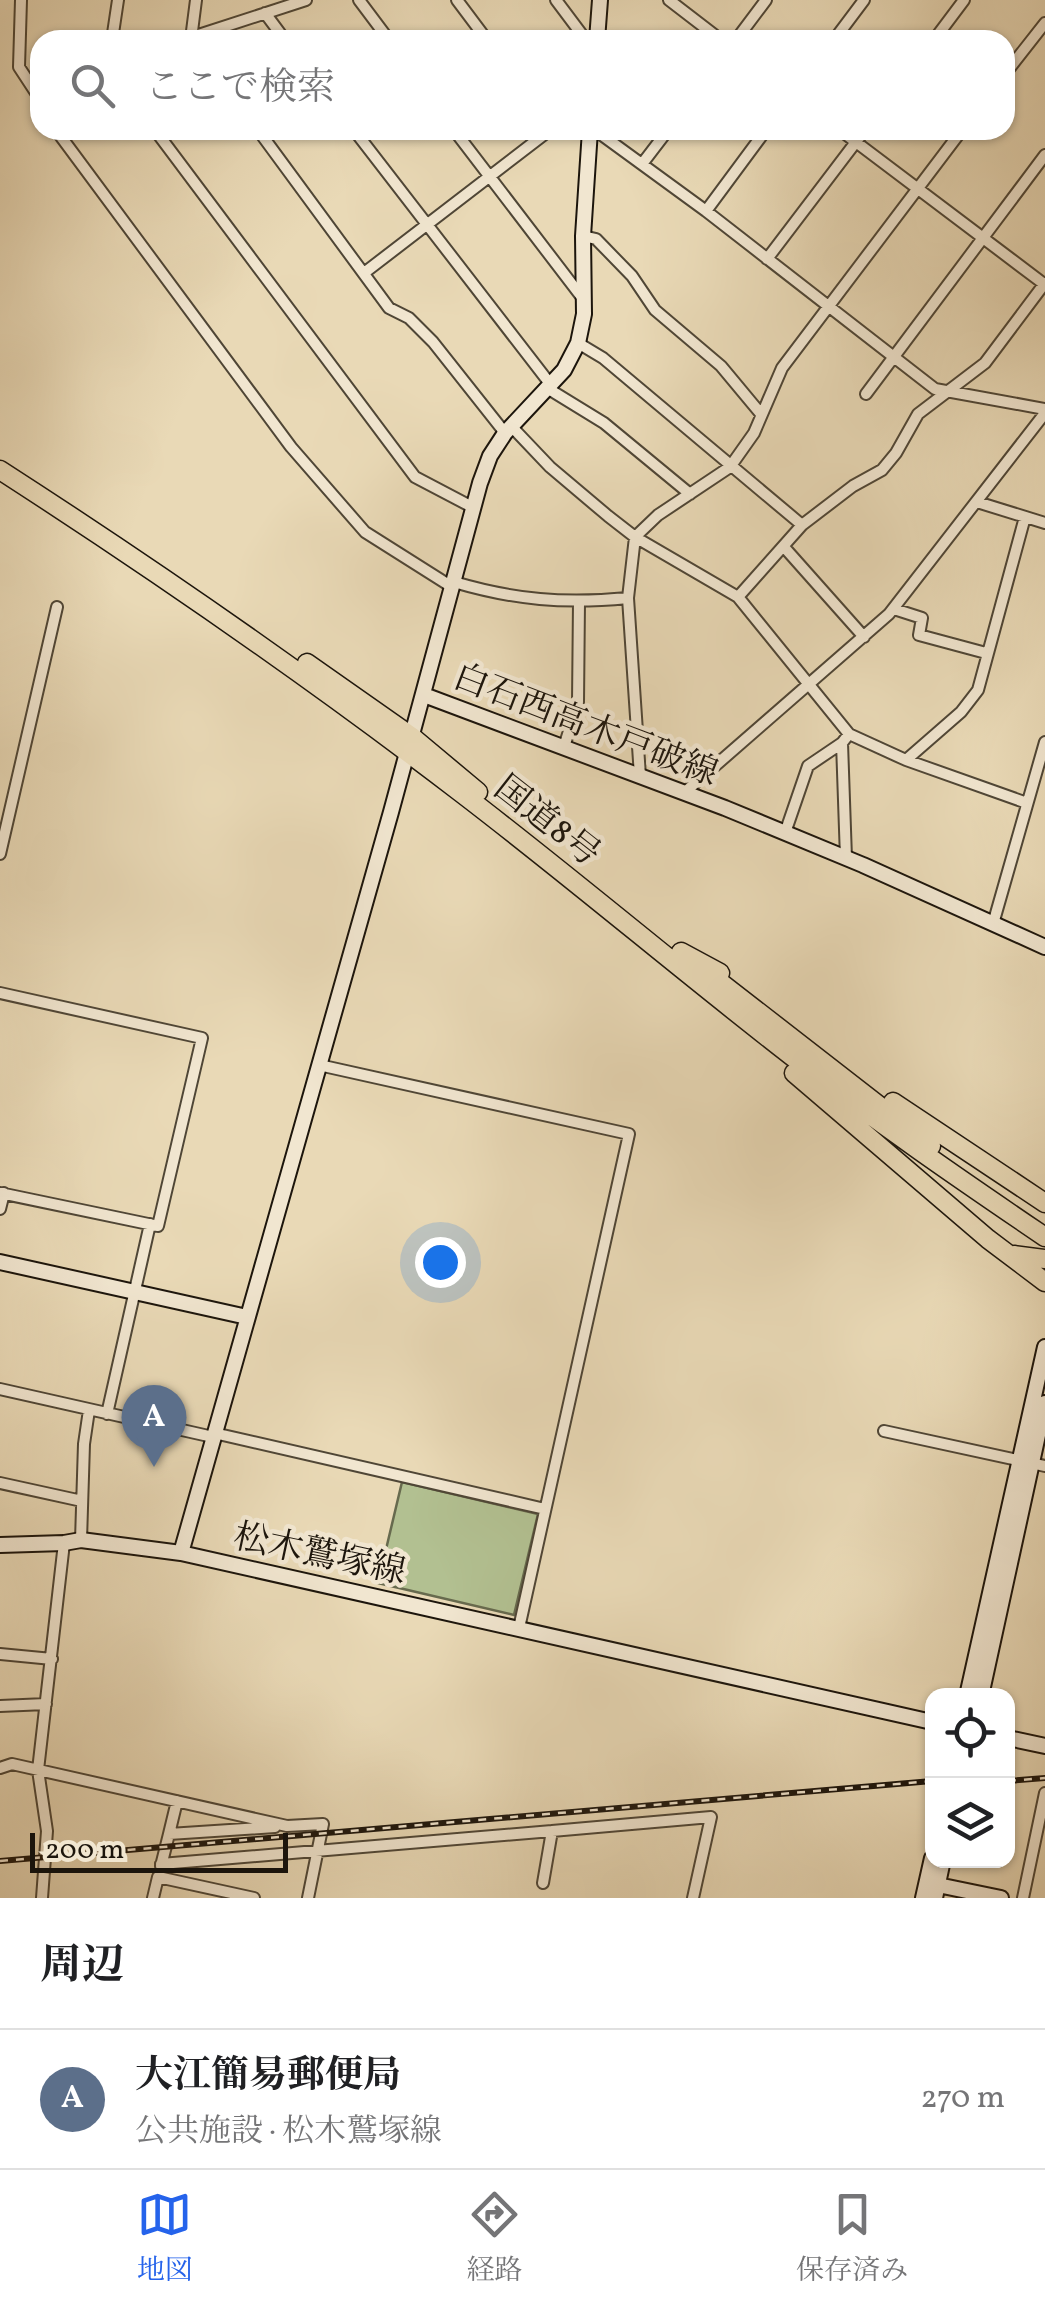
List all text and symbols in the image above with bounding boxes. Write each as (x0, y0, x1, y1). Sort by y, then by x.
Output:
search box (30, 30, 1015, 140)
icon: search (65, 58, 120, 113)
text: ここで検索 (145, 63, 335, 116)
street label: 白石西高木戸破線 (446, 654, 724, 799)
street label: 国道8号 (483, 766, 609, 879)
your location (415, 1237, 466, 1288)
pin: A (122, 1384, 186, 1467)
street label: 松木鷲塚線 (229, 1514, 410, 1598)
map controls (925, 1688, 1015, 1868)
button: locate (925, 1688, 1015, 1778)
button: layers (925, 1778, 1015, 1868)
scale bar (30, 1828, 288, 1872)
text: 200 m (45, 1831, 124, 1870)
text: 周辺 (40, 1938, 124, 1997)
text: 大江簡易郵便局 (135, 2051, 401, 2104)
text: A (61, 2077, 84, 2121)
text: 270 m (920, 2077, 1005, 2121)
text: 公共施設 · 松木鷲塚線 (135, 2111, 442, 2155)
tab: 地図 (137, 2187, 193, 2291)
tab: 経路 (466, 2187, 522, 2291)
tab: 保存済み (796, 2187, 908, 2291)

